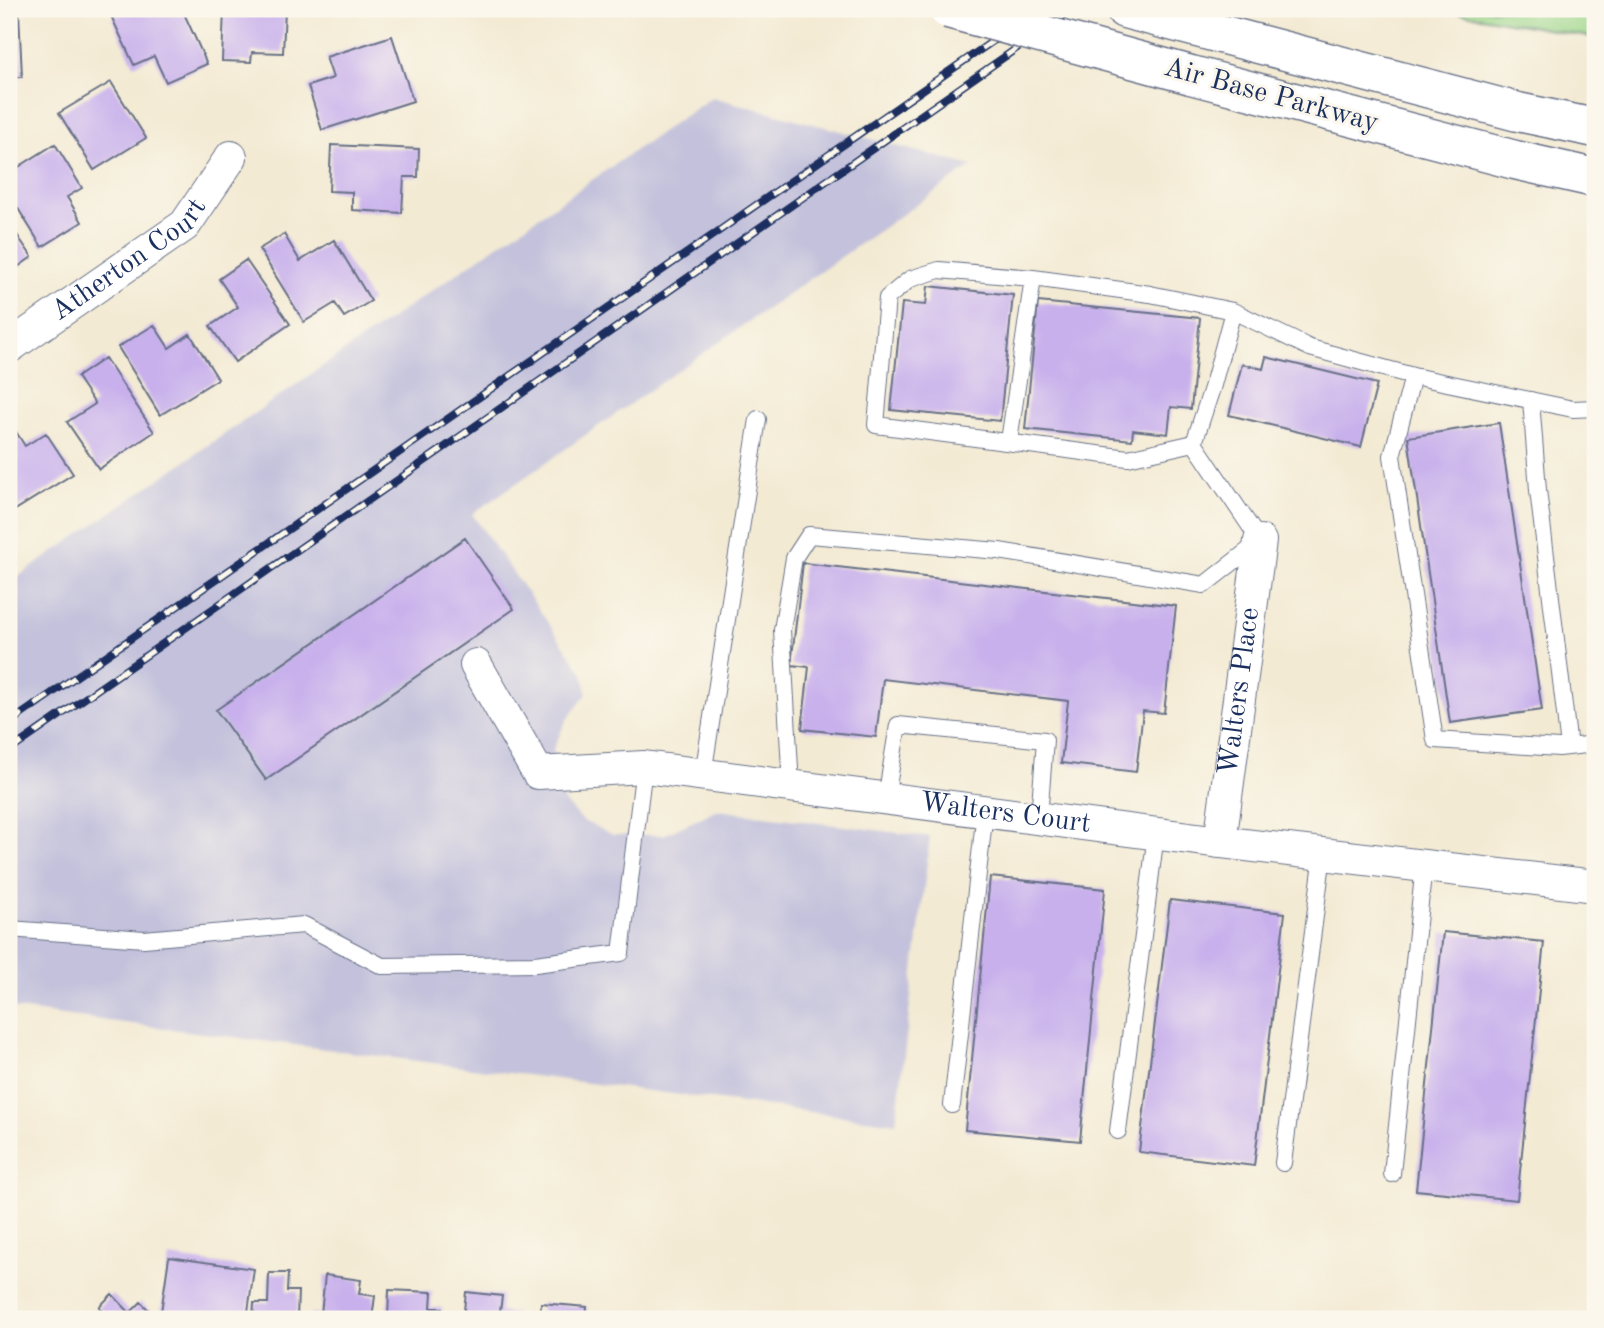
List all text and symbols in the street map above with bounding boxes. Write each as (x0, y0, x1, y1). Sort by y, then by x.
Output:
street label: Air Base Parkway (1161, 54, 1382, 138)
street label: Atherton Court (47, 194, 212, 327)
street label: Walters Place (1215, 606, 1265, 777)
street label: Walters Court (918, 789, 1092, 839)

